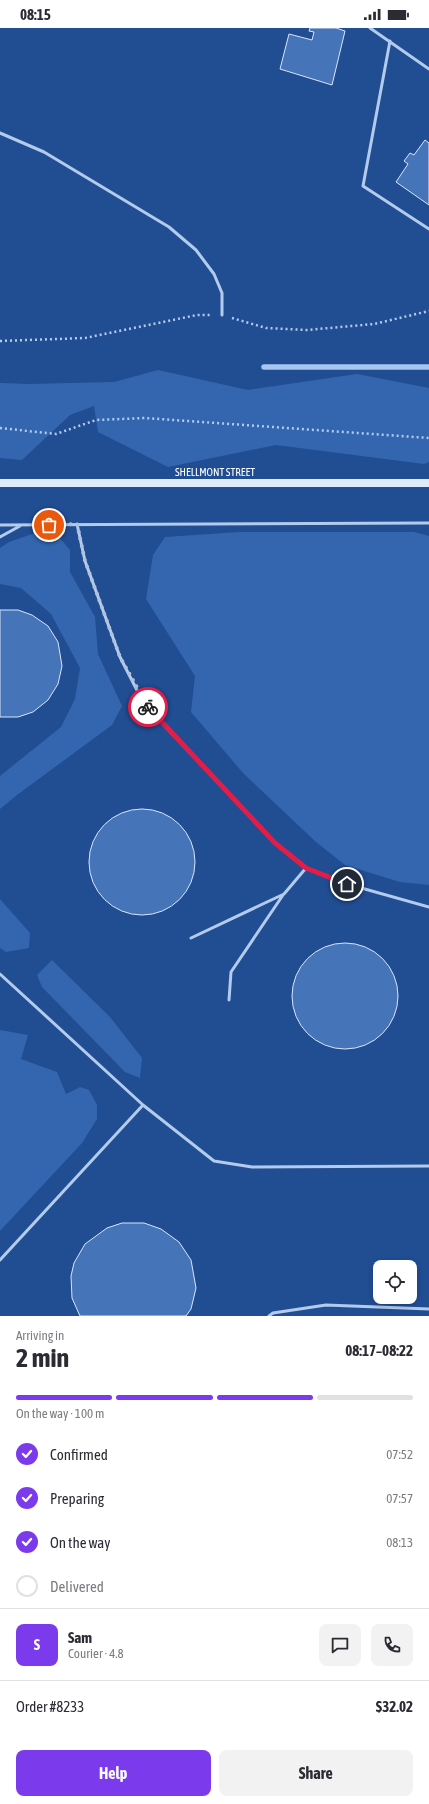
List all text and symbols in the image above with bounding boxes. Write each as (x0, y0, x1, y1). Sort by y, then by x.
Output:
text: 08:15 (20, 6, 51, 23)
street label: SHELLMONT STREET (175, 466, 255, 478)
pin (32, 508, 66, 542)
icon: bag (38, 514, 60, 536)
courier (128, 687, 168, 727)
icon: bike (137, 696, 159, 718)
pin (330, 867, 364, 901)
icon: home (336, 873, 358, 895)
map controls (373, 1260, 417, 1304)
button: locate (373, 1260, 417, 1304)
text: Arriving in (16, 1328, 64, 1343)
text: 08:17–08:22 (345, 1342, 413, 1359)
text: 2 min (16, 1343, 69, 1373)
text: On the way · 100 m (16, 1406, 104, 1421)
icon: check (16, 1443, 38, 1465)
text: Confirmed (50, 1446, 108, 1463)
text: 07:52 (386, 1447, 413, 1462)
icon: check (16, 1487, 38, 1509)
text: Preparing (50, 1490, 104, 1507)
text: 07:57 (386, 1491, 413, 1506)
icon: check (16, 1531, 38, 1553)
text: On the way (50, 1534, 111, 1551)
text: 08:13 (386, 1535, 413, 1550)
text: Delivered (50, 1578, 104, 1595)
button: chat (319, 1624, 361, 1666)
button: phone (371, 1624, 413, 1666)
text: Sam (68, 1629, 92, 1646)
text: S (34, 1636, 40, 1653)
text: Courier · 4.8 (68, 1646, 124, 1661)
text: Order #8233 (16, 1698, 84, 1715)
text: $32.02 (376, 1698, 413, 1715)
button: Help (16, 1750, 211, 1796)
button: Share (219, 1750, 413, 1796)

